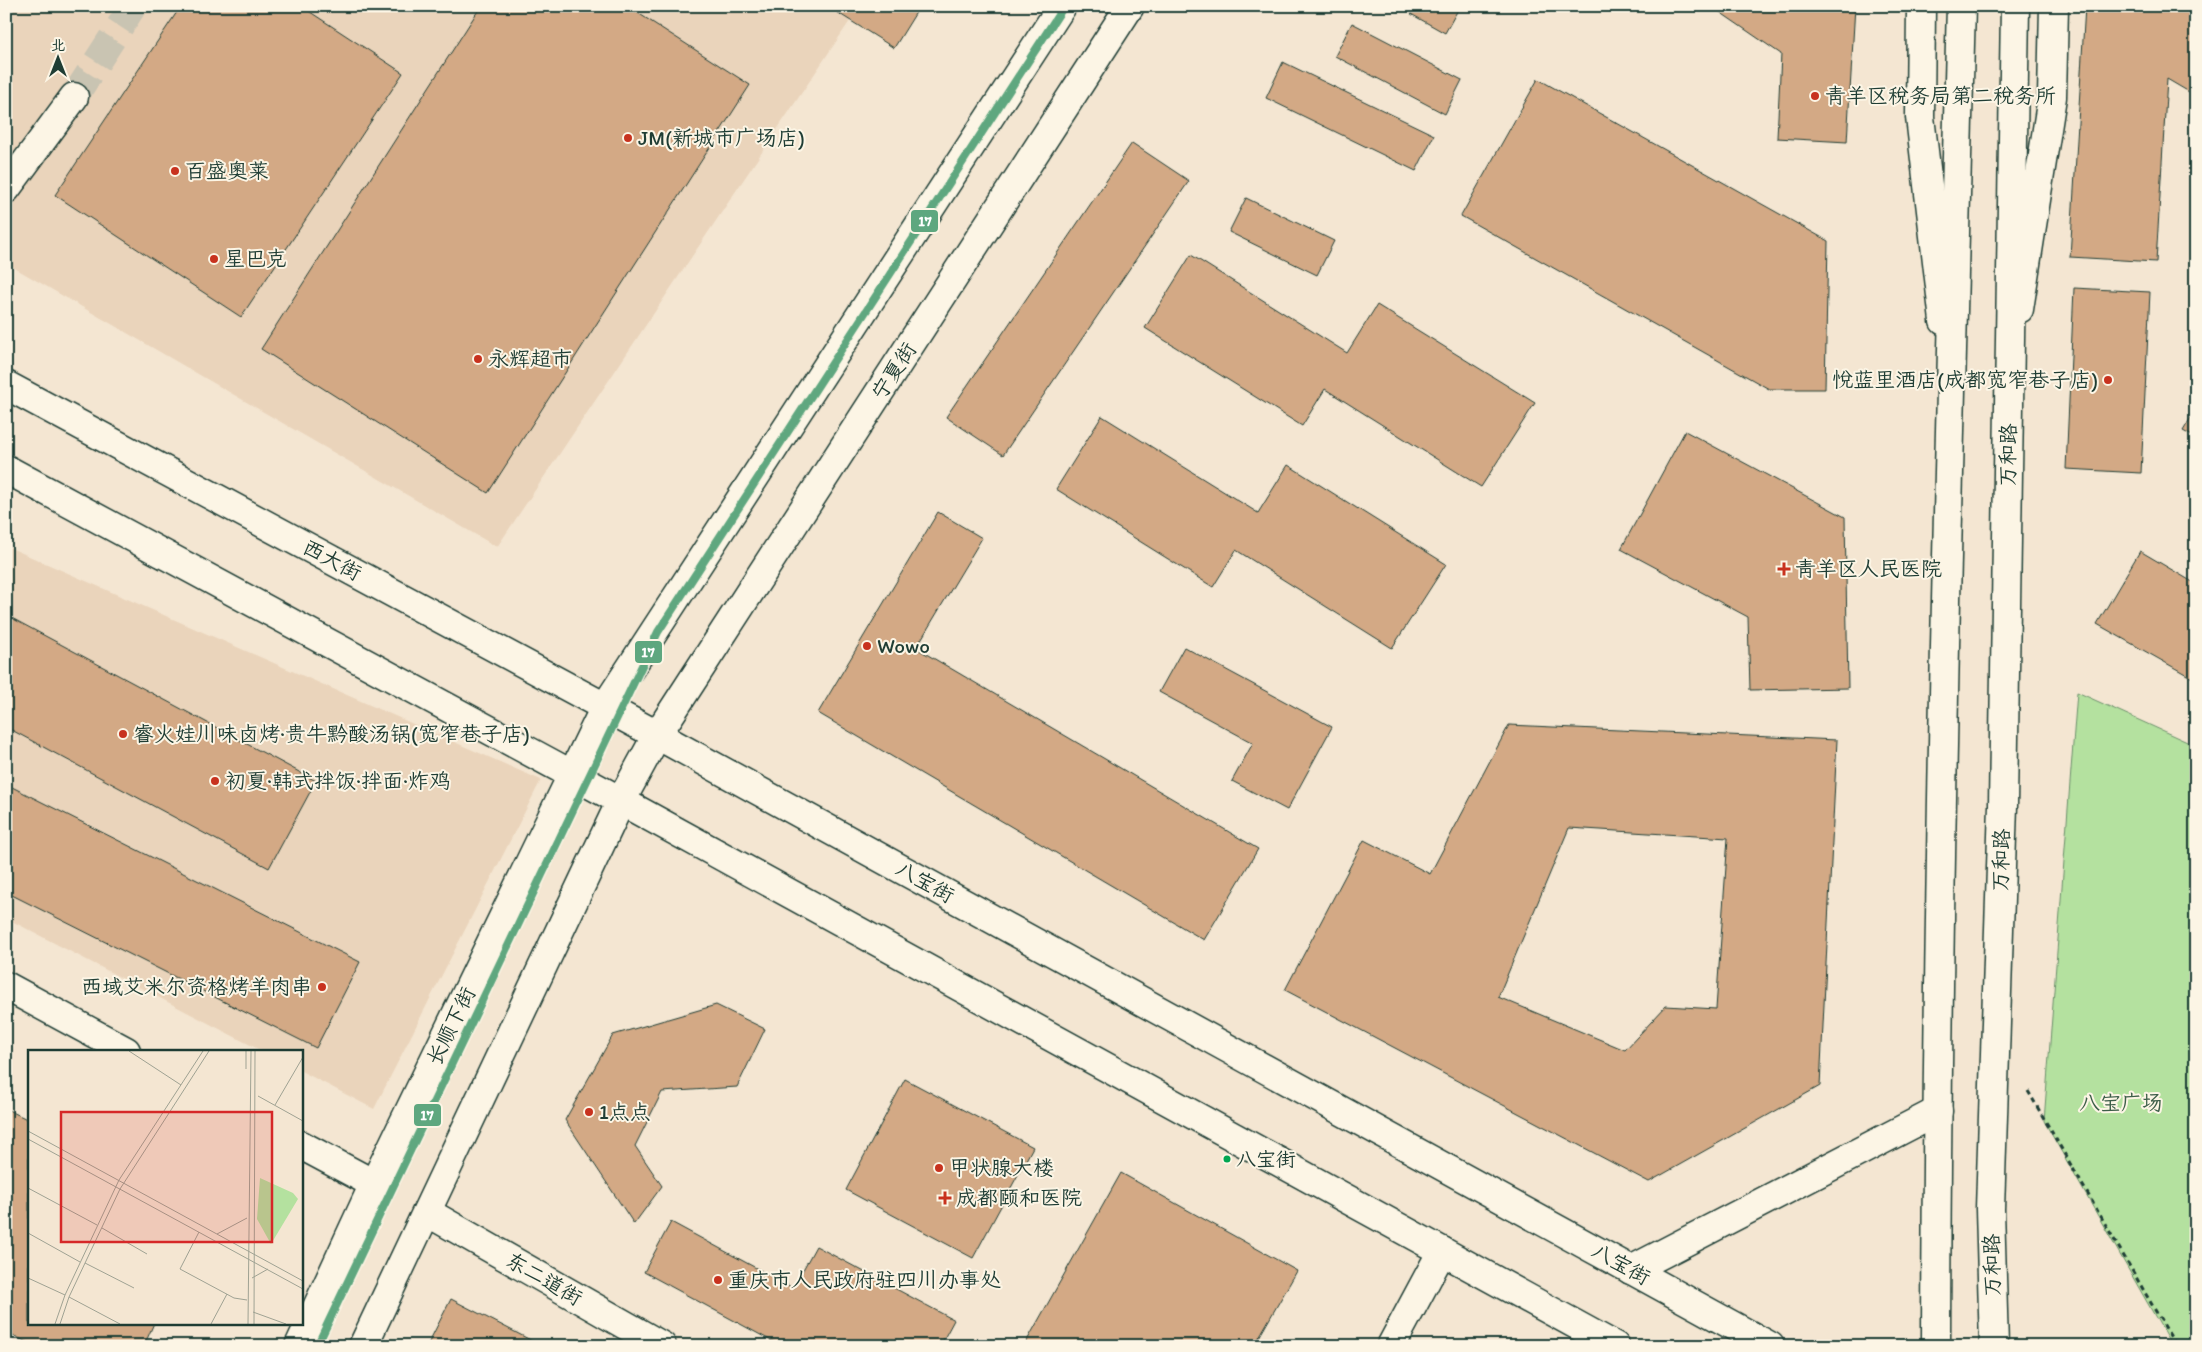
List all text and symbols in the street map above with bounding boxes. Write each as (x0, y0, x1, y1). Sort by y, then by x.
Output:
north arrow (32, 32, 82, 82)
text: 北 (51, 37, 65, 54)
place label: 青羊区税务局第二税务所 (1825, 83, 2056, 108)
marker: 青羊区税务局第二税务所 (1809, 90, 1821, 102)
place label: JM(新城市广场店) (638, 125, 805, 150)
marker: JM(新城市广场店) (622, 132, 634, 144)
place label: 百盛奥莱 (185, 158, 269, 183)
marker: 百盛奥莱 (169, 165, 181, 177)
line badge: 17 (910, 209, 939, 233)
text: 17 (918, 213, 932, 230)
place label: 星巴克 (224, 246, 287, 271)
marker: 星巴克 (208, 253, 220, 265)
street label: 宁夏街 (866, 338, 921, 404)
place label: 永辉超市 (488, 346, 572, 371)
marker: 永辉超市 (472, 353, 484, 365)
place label: 悦蓝里酒店(成都宽窄巷子店) (1832, 367, 2098, 392)
marker: 悦蓝里酒店(成都宽窄巷子店) (2102, 374, 2114, 386)
street label: 万和路 (1994, 423, 2021, 487)
street label: 西大街 (299, 534, 366, 585)
place label: 青羊区人民医院 (1795, 556, 1942, 581)
marker: 青羊区人民医院 (1777, 562, 1791, 576)
place label: Wowo (877, 633, 930, 658)
line badge: 17 (634, 640, 663, 664)
marker: Wowo (861, 640, 873, 652)
text: 17 (641, 644, 655, 661)
place label: 睿火娃川味卤烤·贵牛黔酸汤锅(宽窄巷子店) (133, 721, 530, 746)
marker: 睿火娃川味卤烤·贵牛黔酸汤锅(宽窄巷子店) (117, 728, 129, 740)
place label: 初夏·韩式拌饭·拌面·炸鸡 (225, 768, 450, 793)
marker: 初夏·韩式拌饭·拌面·炸鸡 (209, 775, 221, 787)
street label: 万和路 (1987, 828, 2014, 892)
street label: 八宝街 (892, 855, 959, 908)
place label: 西域艾米尔资格烤羊肉串 (81, 974, 312, 999)
marker: 西域艾米尔资格烤羊肉串 (316, 981, 328, 993)
street label: 长顺下街 (421, 983, 480, 1069)
inset map (28, 1050, 302, 1324)
park label: 八宝广场 (2079, 1090, 2163, 1115)
place label: 1点点 (599, 1099, 651, 1124)
line badge: 17 (413, 1103, 442, 1127)
marker: 1点点 (583, 1106, 595, 1118)
text: 17 (420, 1107, 434, 1124)
place label: 八宝街 (1236, 1147, 1296, 1171)
marker: 八宝街 (1222, 1154, 1232, 1164)
place label: 甲状腺大楼 (949, 1155, 1054, 1180)
marker: 甲状腺大楼 (933, 1162, 945, 1174)
place label: 成都颐和医院 (956, 1185, 1082, 1210)
marker: 成都颐和医院 (938, 1191, 952, 1205)
street label: 万和路 (1978, 1233, 2005, 1297)
street label: 八宝街 (1588, 1237, 1655, 1290)
street label: 东二道街 (502, 1247, 587, 1310)
place label: 重庆市人民政府驻四川办事处 (728, 1267, 1001, 1292)
marker: 重庆市人民政府驻四川办事处 (712, 1274, 724, 1286)

